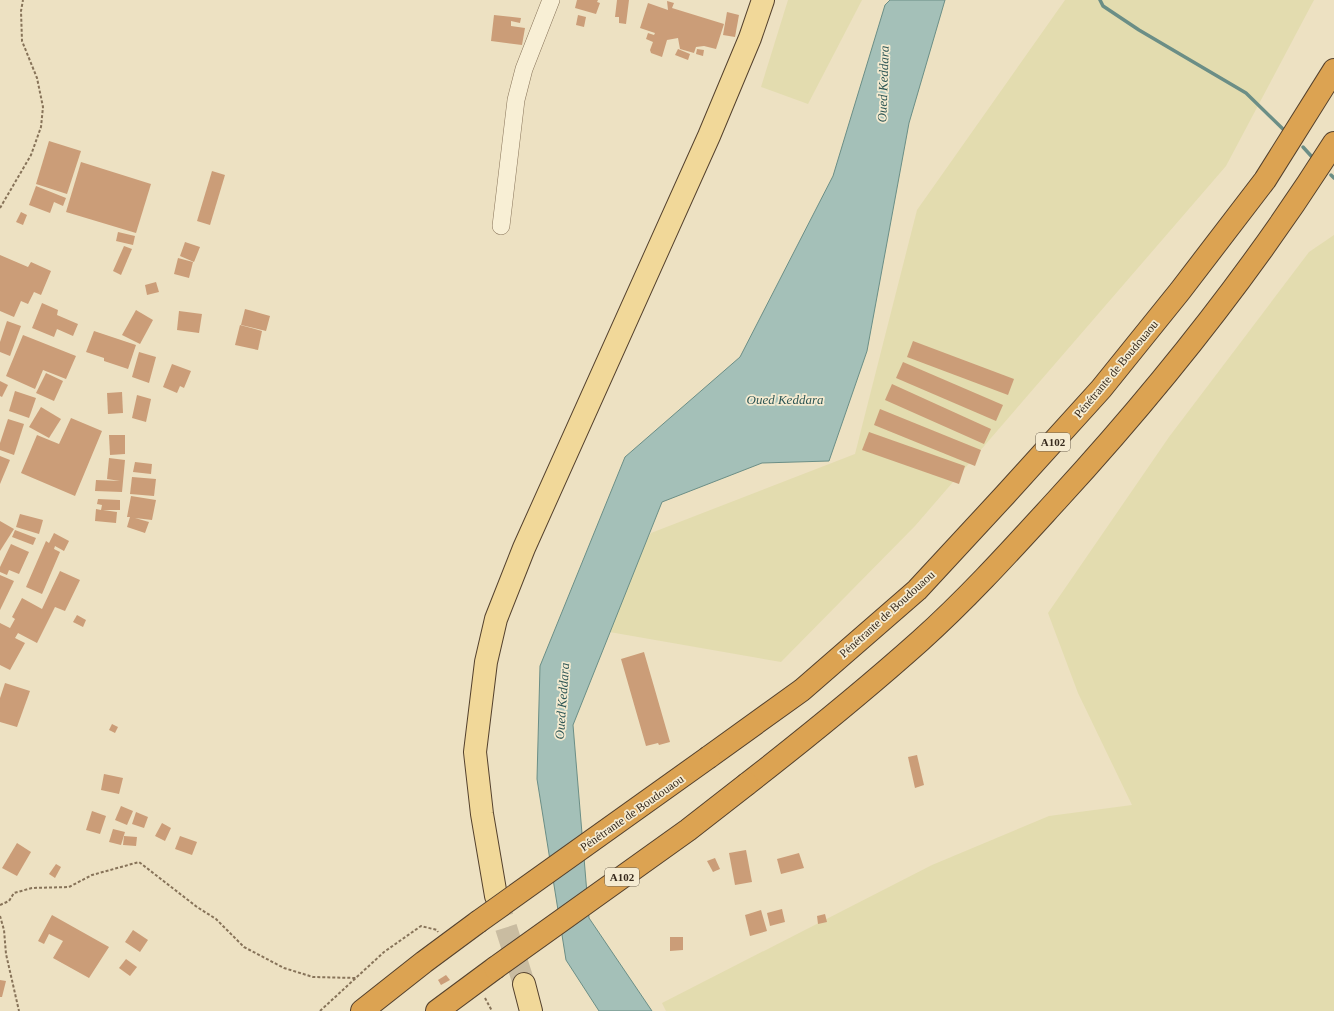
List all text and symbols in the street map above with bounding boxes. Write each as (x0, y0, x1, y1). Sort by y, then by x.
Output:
water label: Oued Keddara (874, 45, 892, 123)
street label: Pénétrante de Boudouaou (1071, 317, 1161, 421)
water label: Oued Keddara (747, 392, 824, 407)
road number: A102 (1036, 433, 1070, 451)
street label: Pénétrante de Boudouaou (836, 568, 938, 660)
water label: Oued Keddara (552, 662, 572, 740)
street label: Pénétrante de Boudouaou (577, 772, 687, 854)
road number: A102 (605, 868, 639, 886)

